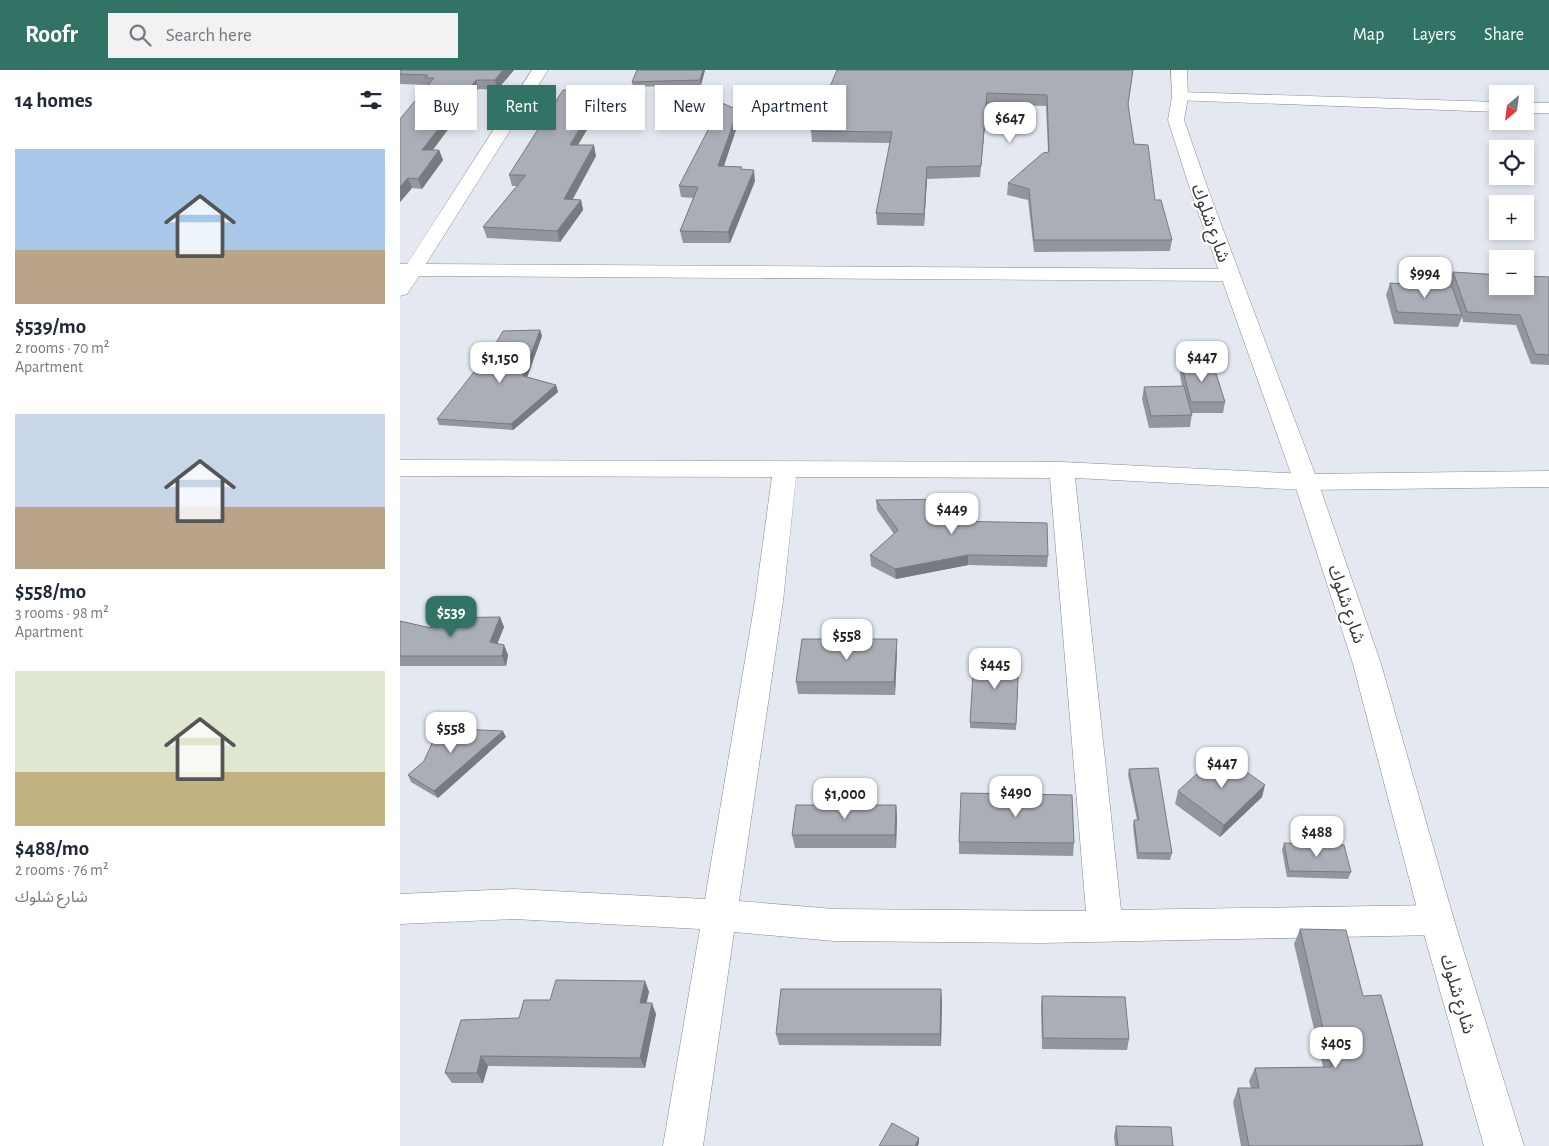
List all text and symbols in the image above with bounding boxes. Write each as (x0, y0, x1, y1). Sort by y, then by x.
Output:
search box (108, 13, 458, 58)
icon: search (126, 21, 154, 49)
text: Roofr (25, 23, 78, 47)
text: Search here (166, 26, 252, 45)
text: Map (1353, 26, 1384, 44)
text: Layers (1412, 26, 1456, 44)
text: Share (1484, 26, 1524, 44)
chip: Buy (415, 85, 477, 130)
chip: Rent (487, 85, 556, 130)
chip: Filters (566, 85, 645, 130)
chip: New (655, 85, 723, 130)
chip: Apartment (733, 85, 846, 130)
north arrow (1489, 85, 1534, 130)
map controls (1489, 85, 1534, 295)
icon: filters (357, 86, 385, 114)
text: 14 homes (15, 90, 93, 111)
pin: $647 (980, 102, 1040, 144)
text: $647 (995, 110, 1025, 126)
button: locate (1489, 140, 1534, 185)
icon: home (155, 181, 245, 271)
street label: شارع شلوك (1184, 182, 1233, 266)
button: + (1489, 195, 1534, 240)
button: − (1489, 250, 1534, 295)
pin: $994 (1395, 256, 1455, 299)
text: $994 (1410, 265, 1440, 281)
text: $539/mo (15, 316, 86, 337)
text: 2 rooms · 70 m² (15, 340, 109, 356)
pin: $447 (1172, 340, 1232, 383)
pin: $1,150 (459, 342, 541, 384)
text: $447 (1187, 349, 1217, 365)
text: $1,150 (481, 350, 519, 366)
text: Apartment (15, 359, 83, 375)
icon: home (155, 446, 245, 536)
pin: $449 (922, 492, 982, 535)
text: $449 (936, 501, 968, 517)
street label: شارع شلوك (1320, 563, 1368, 647)
text: $558/mo (15, 581, 86, 602)
pin: $539 (421, 596, 481, 638)
text: $539 (437, 604, 465, 620)
text: 3 rooms · 98 m² (15, 605, 109, 621)
pin: $558 (817, 618, 877, 661)
text: Apartment (15, 624, 83, 640)
text: $558 (833, 627, 861, 643)
pin: $445 (965, 648, 1025, 690)
text: $445 (980, 656, 1010, 672)
icon: home (155, 704, 245, 794)
pin: $558 (421, 712, 481, 754)
text: $558 (437, 720, 465, 736)
pin: $447 (1192, 746, 1252, 789)
text: $447 (1207, 755, 1237, 771)
pin: $490 (986, 776, 1046, 818)
pin: $1,000 (804, 778, 886, 820)
text: $490 (1000, 784, 1032, 800)
text: $1,000 (824, 786, 866, 802)
pin: $488 (1287, 816, 1347, 858)
text: $488 (1301, 824, 1333, 840)
text: $488/mo (15, 838, 89, 859)
text: 2 rooms · 76 m² (15, 862, 109, 878)
text: شارع شلوك (15, 889, 88, 905)
street label: شارع شلوك (1433, 952, 1478, 1037)
pin: $405 (1306, 1026, 1366, 1069)
text: $405 (1321, 1035, 1351, 1051)

